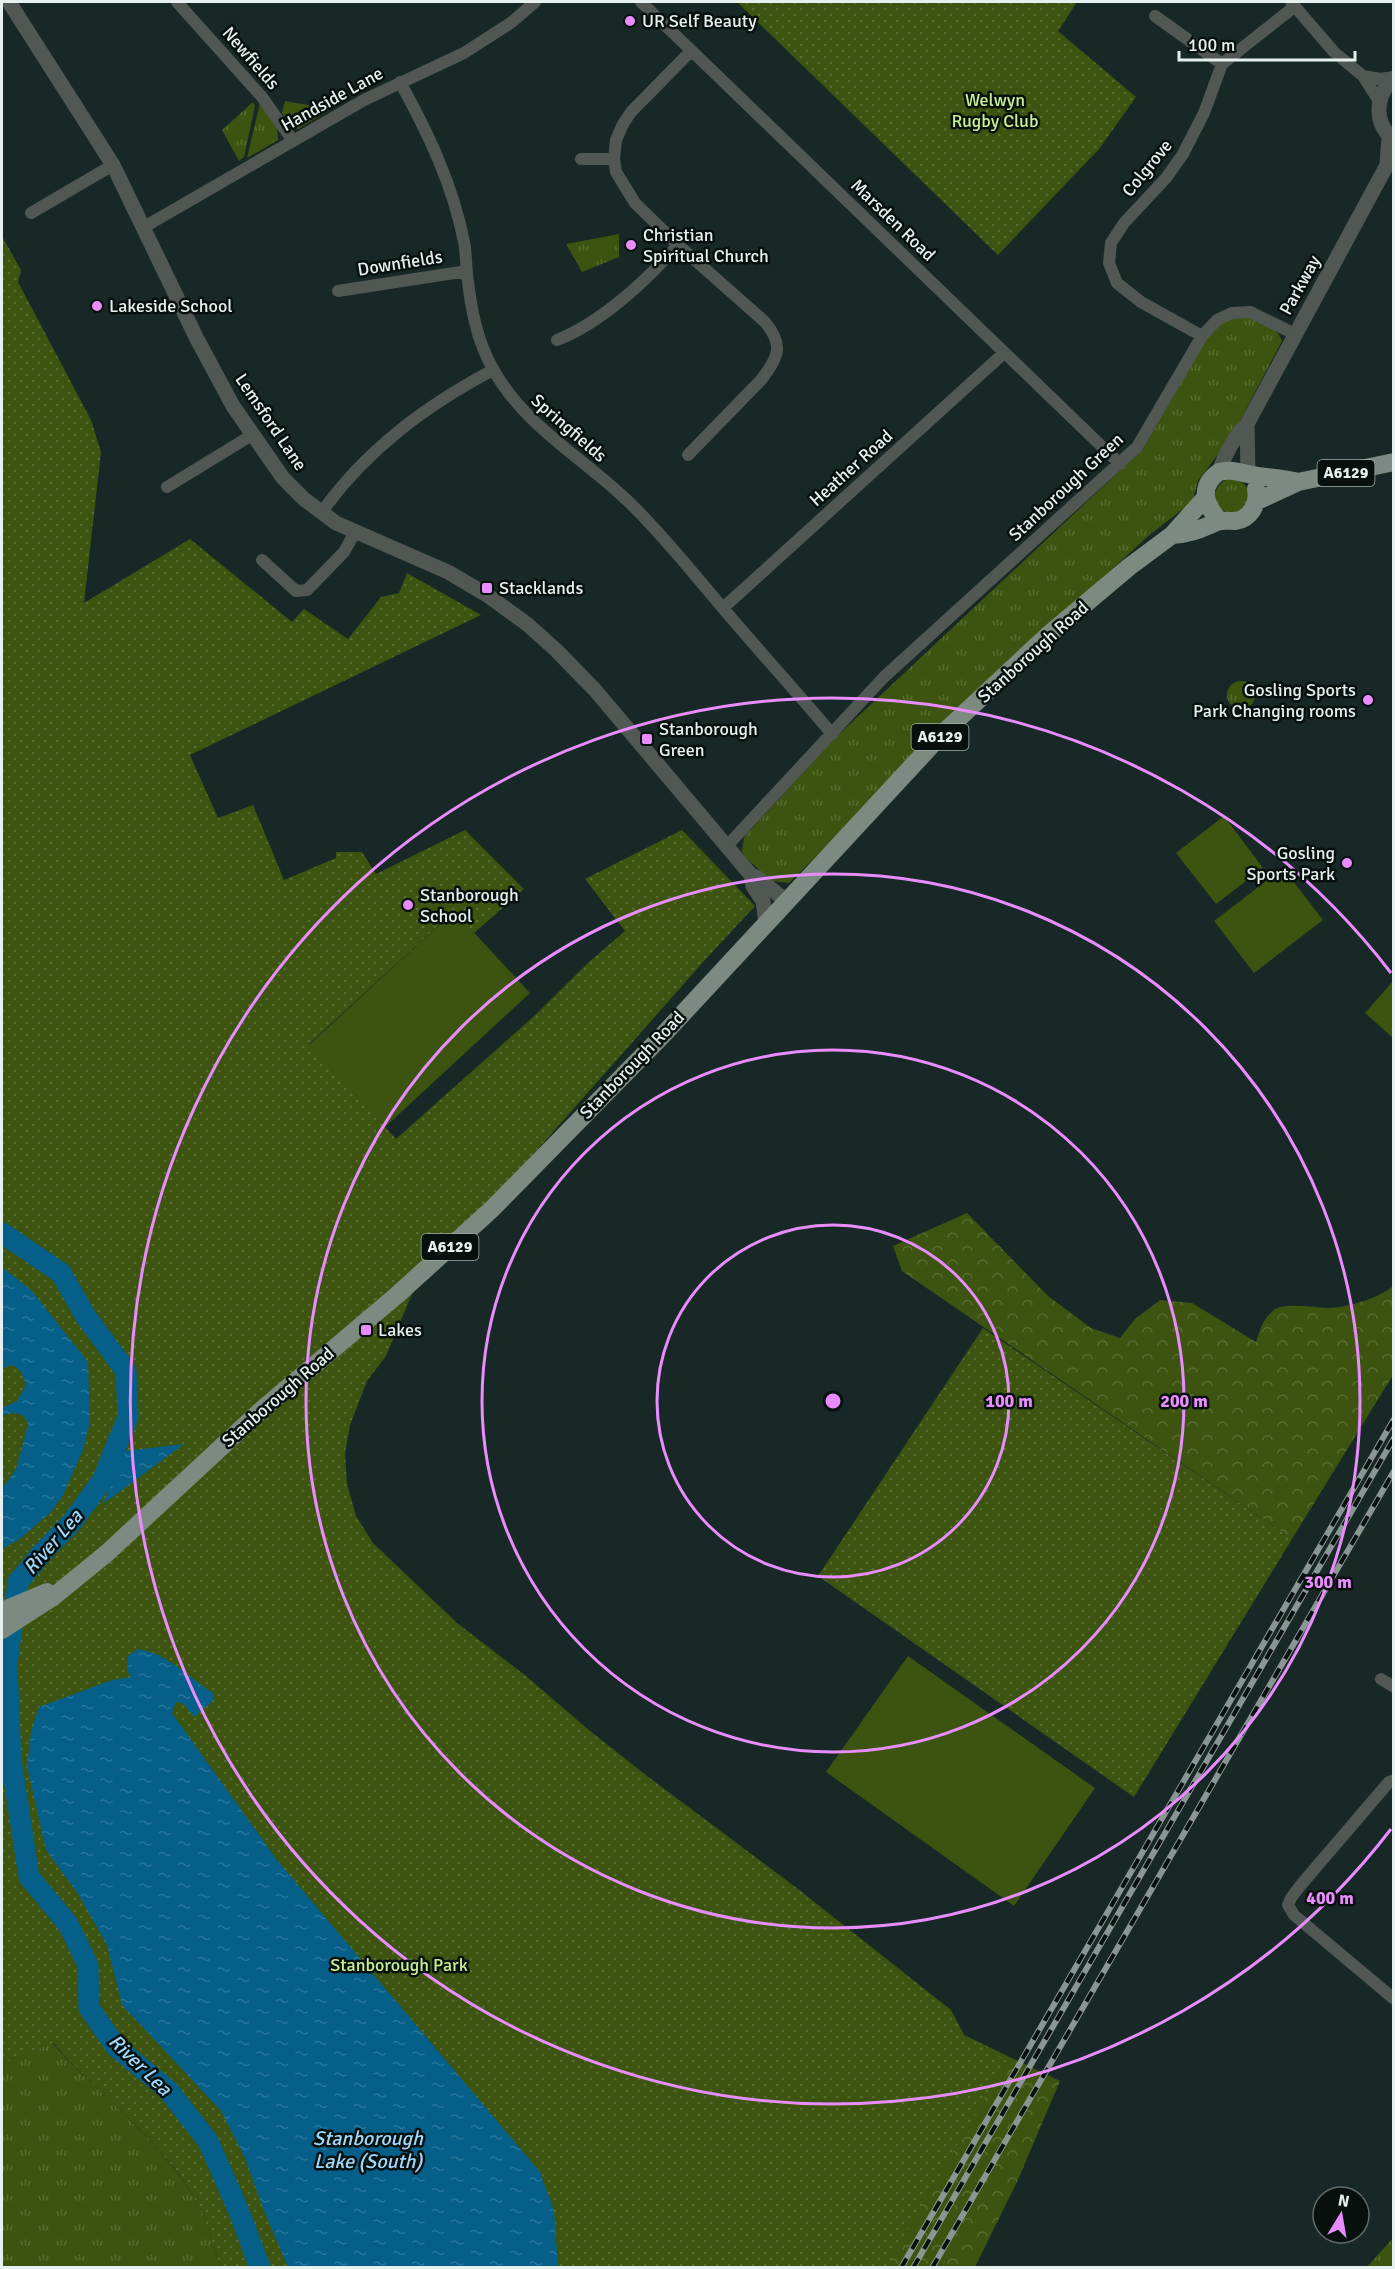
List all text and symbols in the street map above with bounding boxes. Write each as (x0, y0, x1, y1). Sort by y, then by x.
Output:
place label: UR Self Beauty (642, 10, 757, 32)
marker: UR Self Beauty (623, 14, 637, 28)
street label: Newfields (218, 22, 284, 94)
scale bar (1179, 24, 1354, 62)
text: 100 m (1188, 34, 1235, 56)
street label: Handside Lane (277, 62, 387, 136)
park label: Welwyn Rugby Club (952, 89, 1038, 132)
street label: Colgrove (1117, 135, 1177, 201)
street label: Marsden Road (846, 174, 940, 266)
place label: Christian Spiritual Church (643, 224, 769, 267)
marker: Christian Spiritual Church (624, 238, 638, 252)
street label: Downfields (356, 245, 444, 281)
street label: Parkway (1275, 251, 1326, 319)
place label: Lakeside School (109, 295, 233, 317)
marker: Lakeside School (90, 299, 104, 313)
street label: Lemsford Lane (230, 369, 312, 475)
street label: Springfields (527, 389, 611, 467)
street label: Heather Road (805, 425, 897, 511)
street label: Stanborough Green (1004, 428, 1128, 546)
road number: A6129 (1318, 460, 1374, 486)
place label: Stacklands (499, 577, 583, 599)
marker: Stacklands (480, 581, 494, 595)
street label: Stanborough Road (973, 597, 1093, 707)
place label: Gosling Sports Park Changing rooms (1193, 679, 1356, 722)
marker: Gosling Sports Park Changing rooms (1361, 693, 1375, 707)
place label: Stanborough Green (659, 718, 758, 761)
road number: A6129 (912, 724, 968, 750)
marker: Stanborough Green (640, 732, 654, 746)
place label: Gosling Sports Park (1246, 842, 1335, 885)
marker: Gosling Sports Park (1340, 856, 1354, 870)
place label: Stanborough School (420, 884, 519, 927)
marker: Stanborough School (401, 898, 415, 912)
street label: Stanborough Road (575, 1007, 689, 1123)
road number: A6129 (422, 1234, 478, 1260)
place label: Lakes (378, 1319, 422, 1341)
marker: Lakes (359, 1323, 373, 1337)
street label: Stanborough Road (217, 1342, 339, 1452)
text: 100 m (985, 1390, 1033, 1412)
text: 200 m (1160, 1390, 1208, 1412)
centre of rings (823, 1391, 843, 1411)
water label: River Lea (18, 1504, 89, 1580)
text: 300 m (1304, 1571, 1352, 1593)
text: 400 m (1306, 1887, 1354, 1909)
park label: Stanborough Park (330, 1954, 468, 1976)
water label: River Lea (103, 2029, 177, 2102)
water label: Stanborough Lake (South) (313, 2126, 424, 2174)
north arrow (1311, 2185, 1371, 2245)
text: N (1336, 2190, 1351, 2212)

